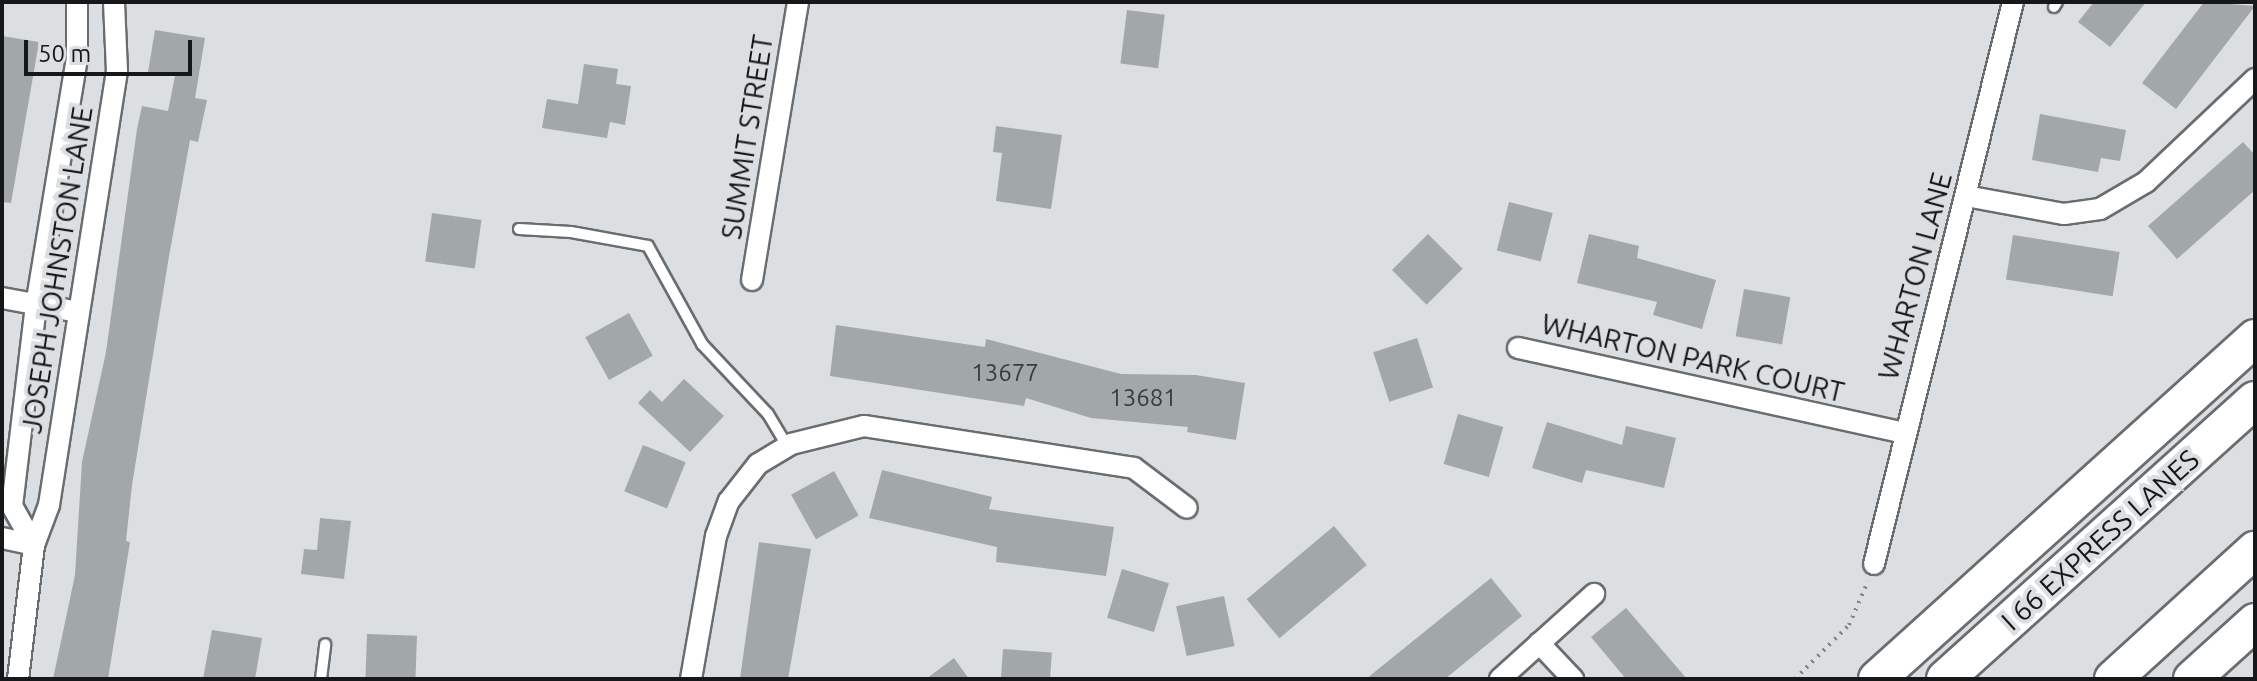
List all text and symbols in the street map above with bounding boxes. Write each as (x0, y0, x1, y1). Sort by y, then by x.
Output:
scale bar (28, 24, 196, 74)
street label: SUMMIT STREET (714, 33, 780, 241)
text: 50 m (38, 40, 91, 67)
street label: JOSEPH JOHNSTON LANE (15, 104, 99, 436)
street label: WHARTON LANE (1871, 169, 1959, 383)
street label: WHARTON PARK COURT (1538, 307, 1848, 409)
house number: 13677 (971, 359, 1039, 387)
house number: 13681 (1109, 384, 1177, 412)
street label: I 66 EXPRESS LANES (1994, 443, 2206, 637)

